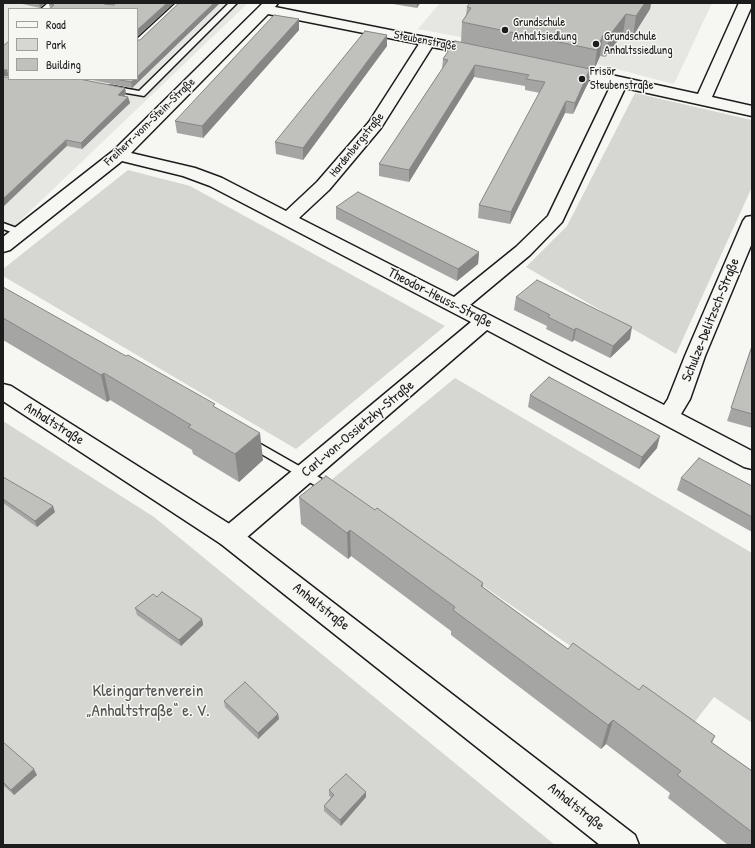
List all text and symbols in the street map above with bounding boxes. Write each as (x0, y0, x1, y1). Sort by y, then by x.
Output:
legend (8, 8, 138, 80)
text: Road (46, 16, 66, 33)
place label: Grundschule Anhaltsiedlung (513, 16, 577, 44)
marker: Grundschule Anhaltsiedlung (500, 25, 510, 35)
street label: Steubenstraße (392, 28, 458, 54)
place label: Grundschule Anhaltssiedlung (604, 30, 672, 58)
text: Park (46, 36, 66, 53)
marker: Grundschule Anhaltssiedlung (591, 39, 601, 49)
text: Building (46, 56, 81, 73)
place label: Frisör Steubenstraße (590, 65, 654, 93)
marker: Frisör Steubenstraße (577, 74, 587, 84)
street label: Freiherr-vom-Stein-Straße (102, 75, 198, 169)
street label: Hardenbergstraße (327, 110, 387, 180)
street label: Schulze-Delitzsch-Straße (679, 256, 743, 384)
street label: Theodor-Heuss-Straße (385, 264, 495, 332)
street label: Carl-von-Ossietzky-Straße (298, 377, 418, 481)
street label: Anhaltstraße (21, 399, 87, 449)
street label: Anhaltstraße (289, 580, 353, 634)
park label: Kleingartenverein „Anhaltstraße“ e. V. (86, 681, 210, 721)
street label: Anhaltstraße (544, 780, 608, 834)

